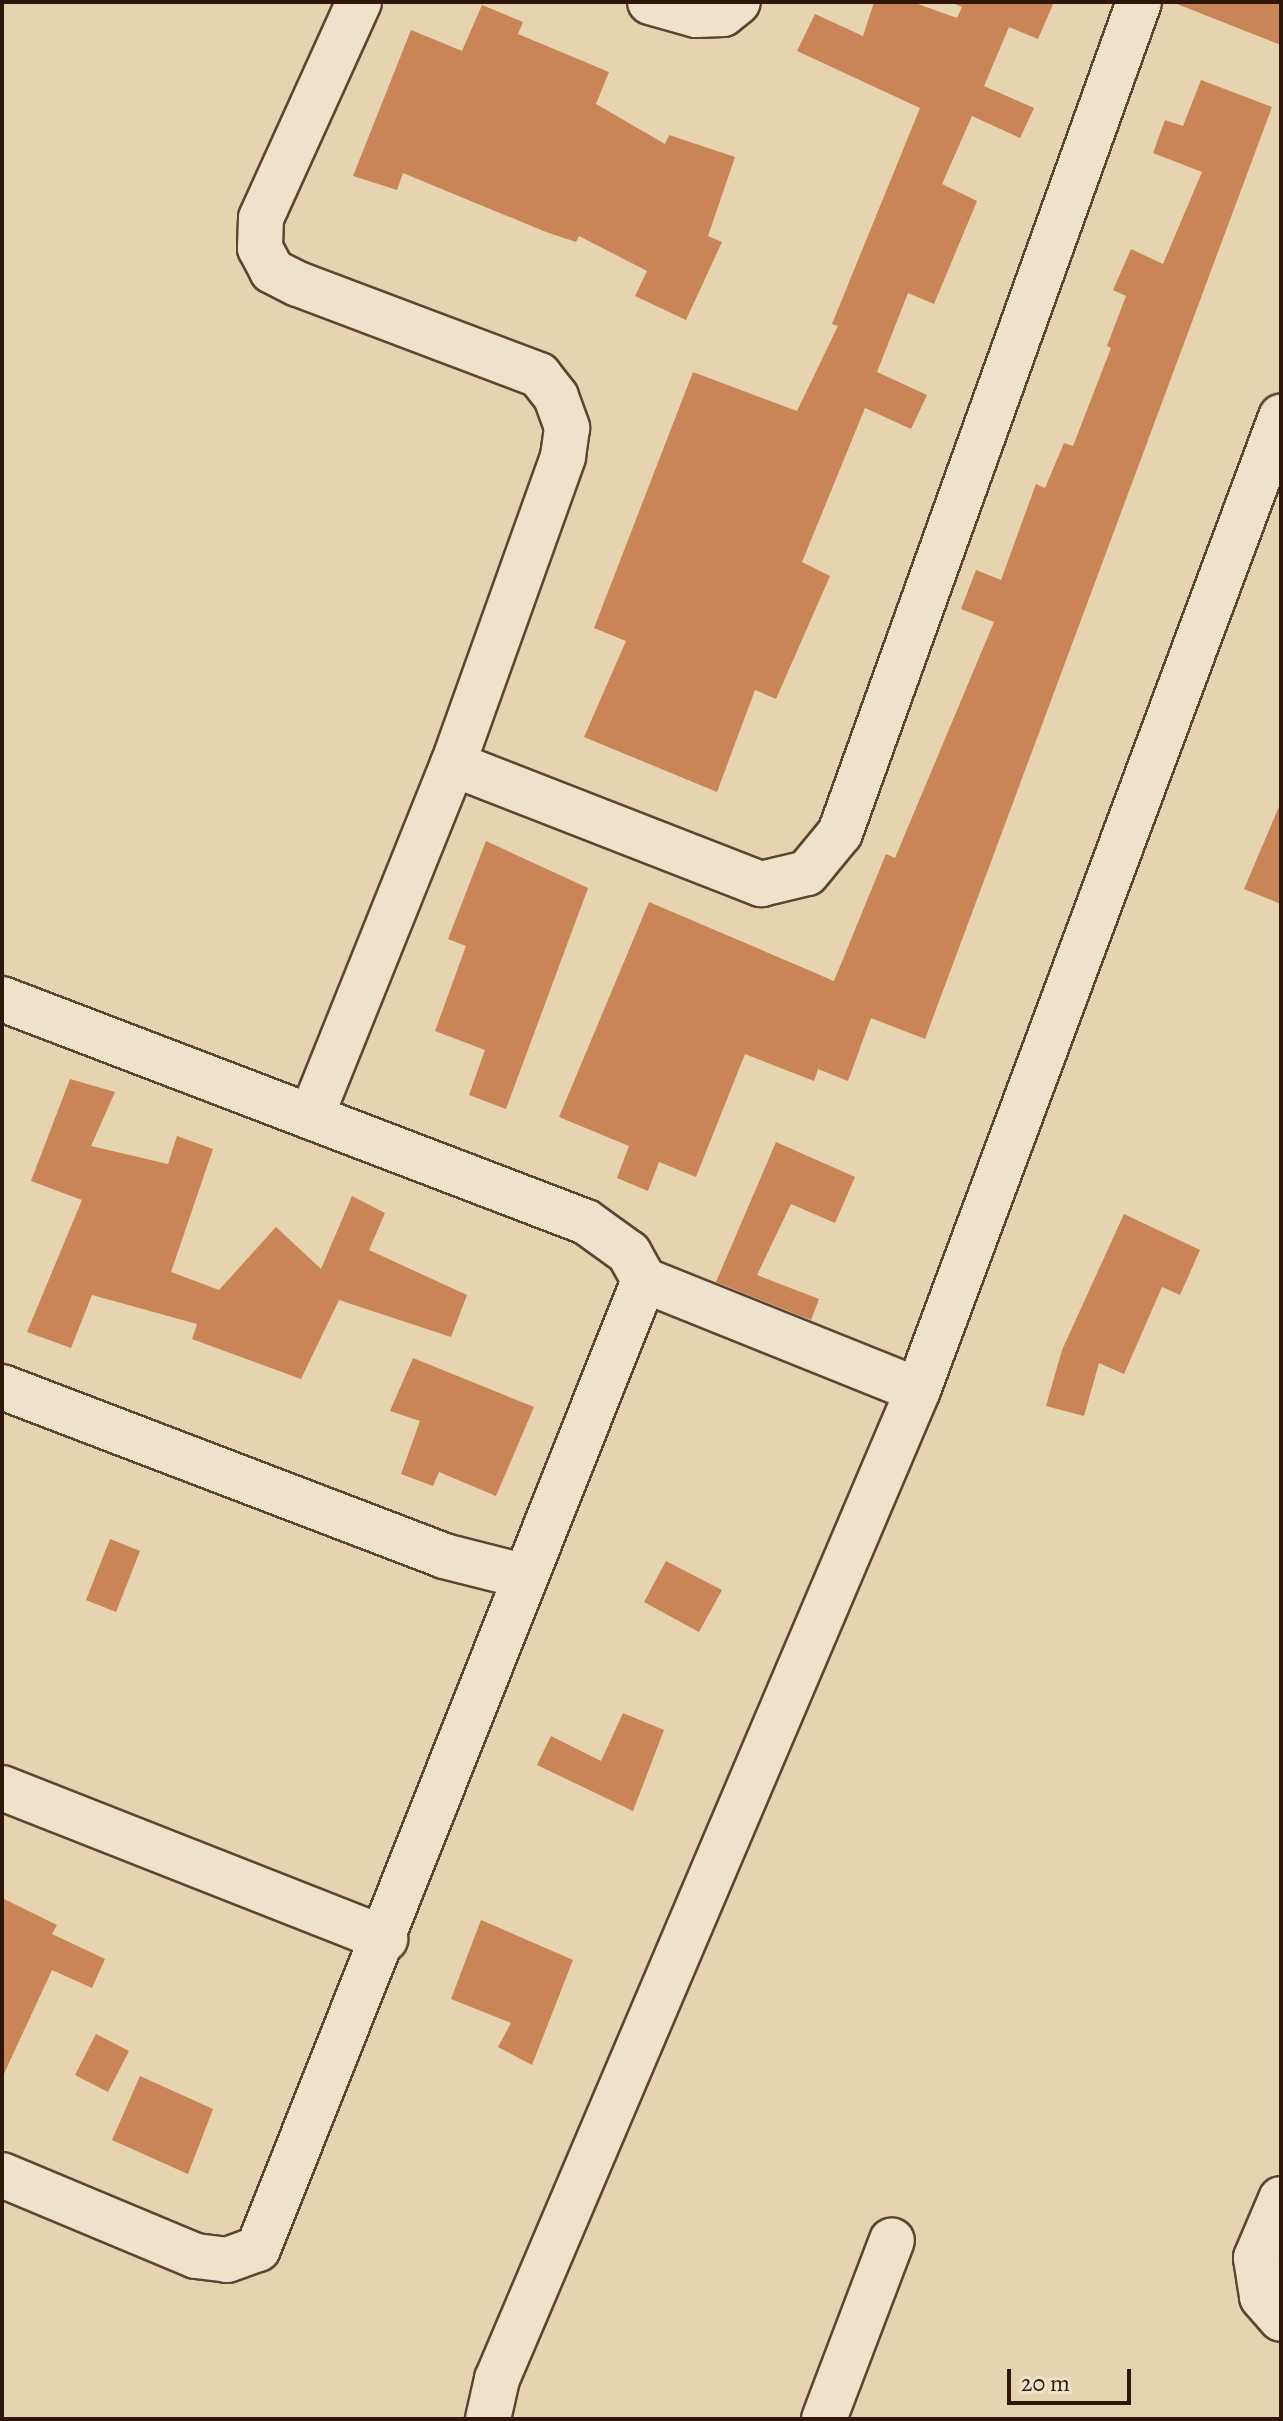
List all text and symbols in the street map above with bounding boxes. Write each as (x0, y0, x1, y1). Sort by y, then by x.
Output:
scale bar (1011, 2353, 1135, 2403)
text: 20 m (1021, 2367, 1070, 2399)

